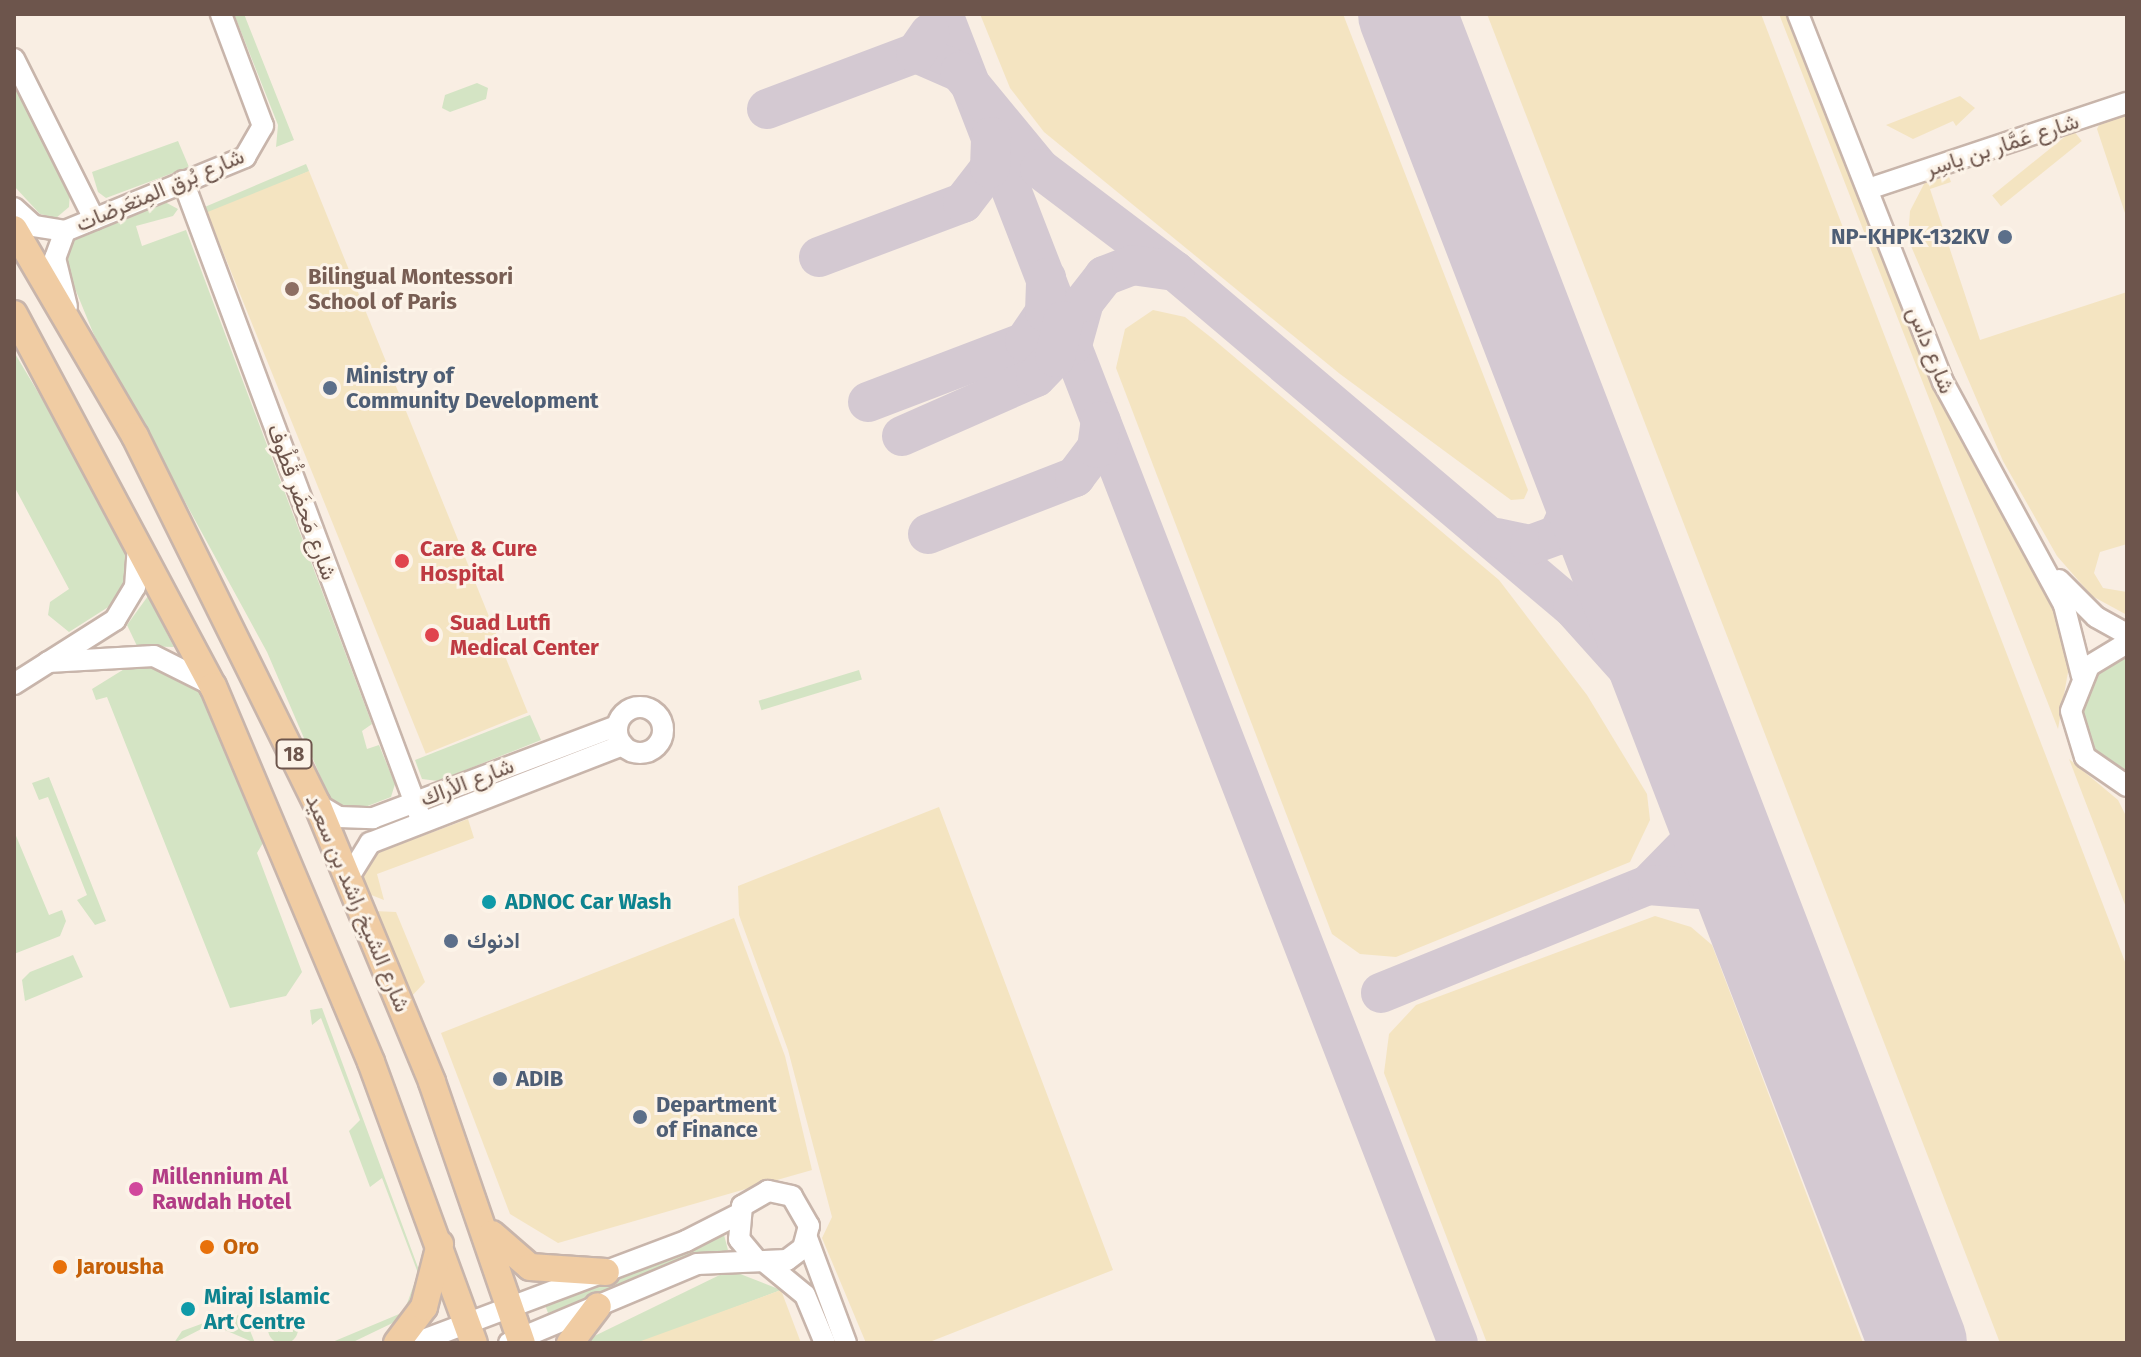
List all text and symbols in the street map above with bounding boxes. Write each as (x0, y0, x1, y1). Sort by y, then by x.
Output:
street label: شارع عَمَّار بن ياسِر (1922, 108, 2082, 182)
street label: شارع بُرق المِتعَرضات (72, 143, 248, 237)
place label: NP-KHPK-132KV (1831, 224, 1989, 250)
marker: NP-KHPK-132KV (1996, 228, 2014, 246)
place label: Bilingual Montessori School of Paris (308, 263, 513, 314)
marker: Bilingual Montessori School of Paris (283, 280, 301, 298)
street label: شارع داس (1902, 303, 1960, 397)
place label: Ministry of Community Development (346, 362, 599, 414)
marker: Ministry of Community Development (321, 379, 339, 397)
street label: شارع مَحضَر قُطُوف (262, 421, 342, 583)
place label: Care & Cure Hospital (420, 535, 537, 586)
marker: Care & Cure Hospital (391, 550, 413, 572)
place label: Suad Lutfi Medical Center (450, 609, 599, 660)
marker: Suad Lutfi Medical Center (421, 624, 443, 646)
road number: 18 (274, 738, 314, 770)
street label: شارع الأراك (416, 752, 518, 812)
street label: شارع الشيخ راشد بن سعيد (300, 790, 416, 1016)
place label: ADNOC Car Wash (505, 889, 672, 915)
marker: ADNOC Car Wash (480, 893, 498, 911)
place label: ادنوك (467, 928, 520, 954)
marker: ادنوك (442, 932, 460, 950)
place label: ADIB (516, 1066, 563, 1092)
marker: ADIB (491, 1070, 509, 1088)
place label: Department of Finance (656, 1091, 777, 1142)
marker: Department of Finance (631, 1108, 649, 1126)
place label: Millennium Al Rawdah Hotel (152, 1163, 291, 1214)
marker: Millennium Al Rawdah Hotel (127, 1180, 145, 1198)
place label: Oro (223, 1234, 259, 1260)
marker: Oro (198, 1238, 216, 1256)
place label: Jarousha (76, 1254, 164, 1280)
marker: Jarousha (51, 1258, 69, 1276)
place label: Miraj Islamic Art Centre (204, 1283, 330, 1334)
marker: Miraj Islamic Art Centre (179, 1300, 197, 1318)

